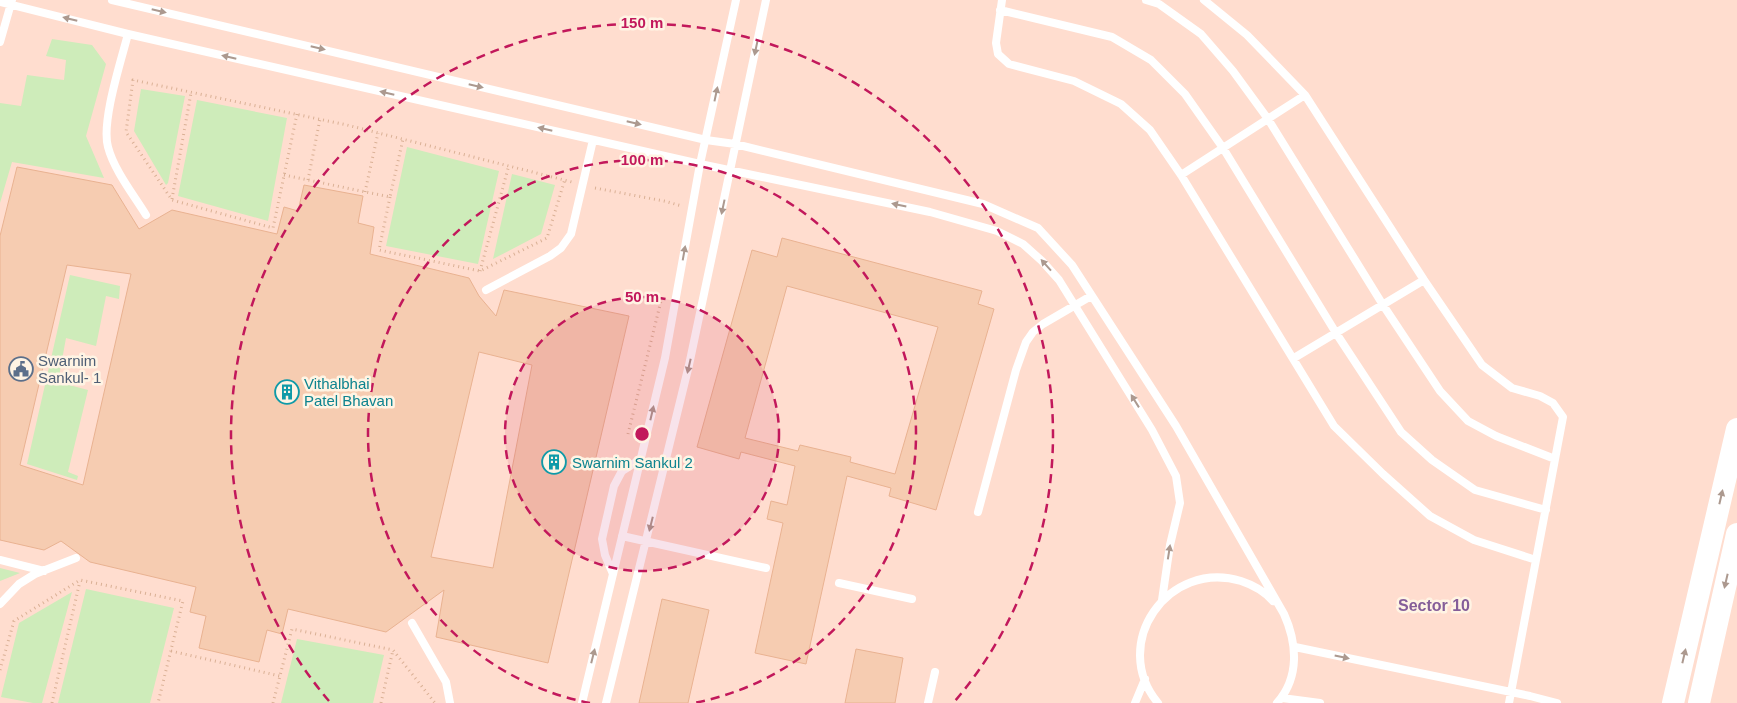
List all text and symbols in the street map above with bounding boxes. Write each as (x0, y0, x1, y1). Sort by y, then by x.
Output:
one-way arrow (152, 7, 167, 15)
text: 150 m (621, 14, 663, 31)
one-way arrow (63, 15, 78, 23)
one-way arrow (752, 40, 760, 55)
one-way arrow (310, 44, 325, 52)
one-way arrow (221, 53, 236, 61)
one-way arrow (468, 82, 483, 90)
one-way arrow (712, 86, 720, 102)
one-way arrow (379, 89, 395, 97)
one-way arrow (626, 119, 641, 127)
one-way arrow (538, 125, 553, 133)
text: 100 m (621, 151, 663, 168)
one-way arrow (719, 199, 727, 214)
one-way arrow (890, 201, 906, 209)
one-way arrow (680, 245, 688, 261)
one-way arrow (1040, 260, 1052, 272)
text: 50 m (625, 288, 659, 305)
place label: Swarnim Sankul- 1 (38, 352, 101, 386)
public building icon: Swarnim Sankul- 1 (8, 356, 34, 382)
one-way arrow (685, 358, 693, 373)
place label: Vithalbhai Patel Bhavan (304, 375, 393, 409)
building icon: Vithalbhai Patel Bhavan (274, 379, 300, 405)
one-way arrow (1130, 395, 1139, 408)
one-way arrow (648, 405, 656, 420)
centre of rings (633, 425, 651, 443)
building icon: Swarnim Sankul 2 (541, 449, 567, 475)
place label: Swarnim Sankul 2 (572, 454, 693, 471)
one-way arrow (1717, 490, 1725, 505)
one-way arrow (647, 516, 655, 531)
one-way arrow (1166, 543, 1174, 559)
one-way arrow (1722, 574, 1730, 590)
district label: Sector 10 (1398, 597, 1470, 614)
one-way arrow (589, 648, 597, 663)
one-way arrow (1680, 648, 1688, 663)
one-way arrow (1335, 653, 1350, 661)

